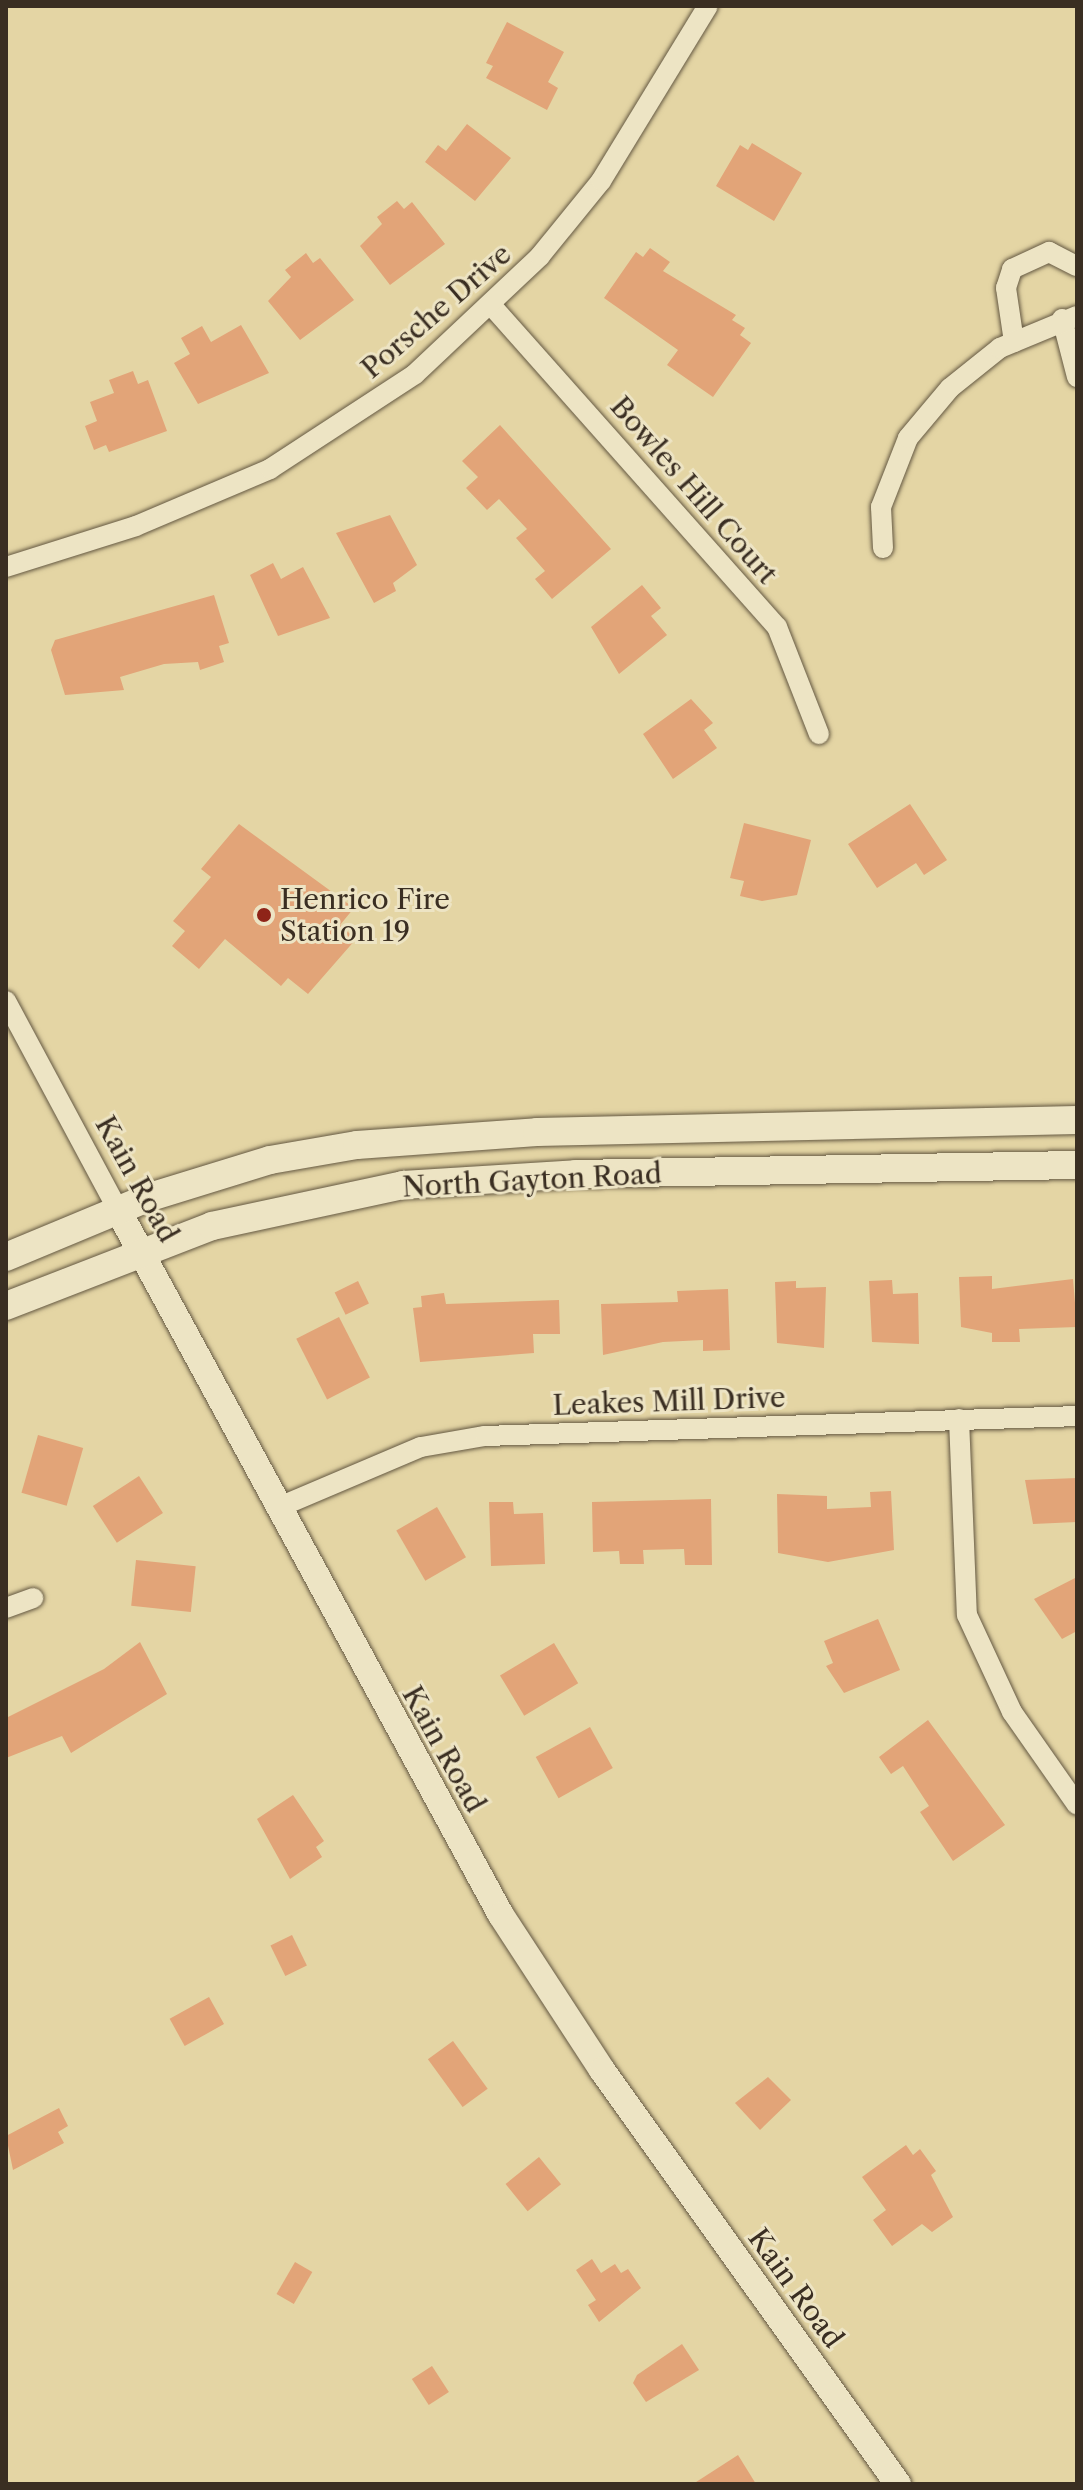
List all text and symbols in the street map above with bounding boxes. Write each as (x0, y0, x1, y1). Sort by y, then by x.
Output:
street label: Porsche Drive (354, 237, 518, 385)
street label: Bowles Hill Court (604, 390, 784, 590)
place label: Henrico Fire Station 19 (280, 882, 450, 948)
marker: Henrico Fire Station 19 (255, 906, 273, 924)
street label: Kain Road (89, 1110, 185, 1248)
street label: North Gayton Road (401, 1156, 663, 1204)
street label: Leakes Mill Drive (552, 1380, 786, 1422)
street label: Kain Road (396, 1680, 492, 1818)
street label: Kain Road (741, 2222, 851, 2354)

